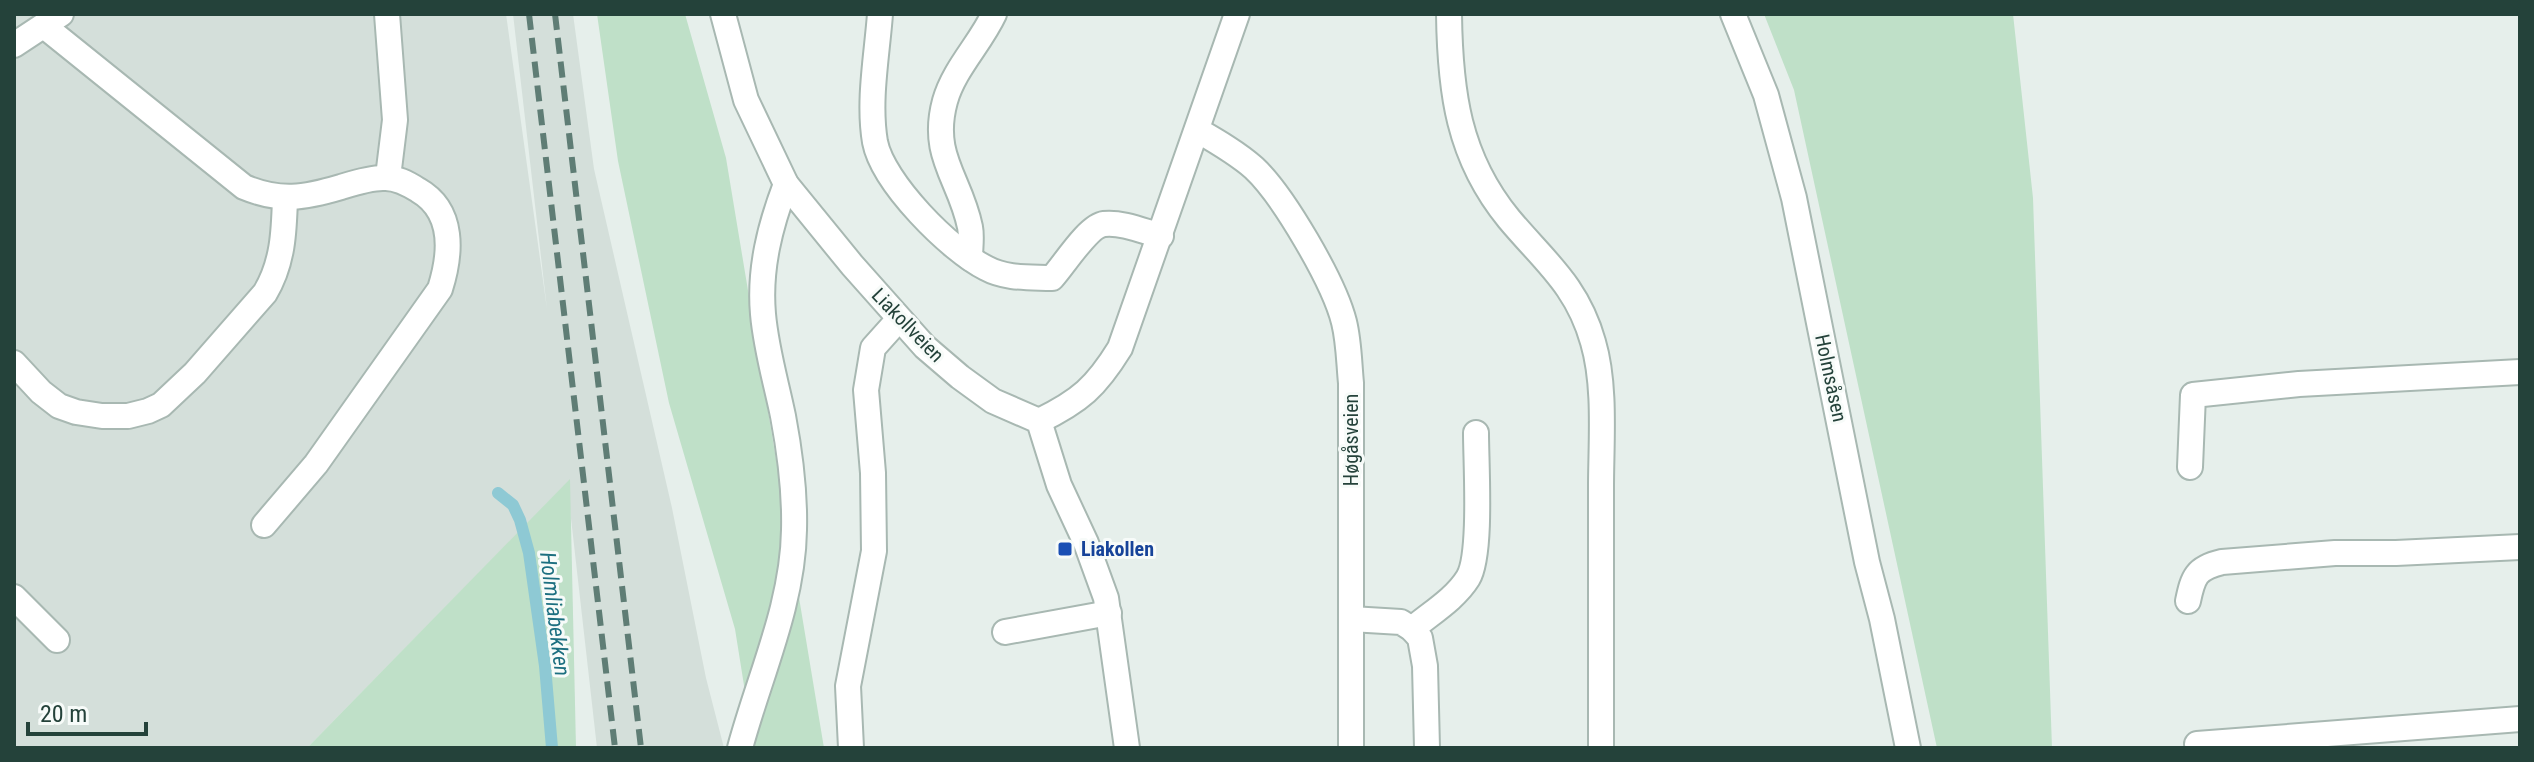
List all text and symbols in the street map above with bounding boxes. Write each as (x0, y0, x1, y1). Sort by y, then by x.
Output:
street label: Liakollveien (867, 283, 949, 367)
street label: Holmsåsen (1810, 332, 1852, 424)
street label: Høgåsveien (1339, 394, 1363, 486)
place label: Liakollen (1081, 537, 1154, 561)
marker: Liakollen (1056, 540, 1074, 558)
water label: Holmliabekken (535, 551, 575, 677)
scale bar (28, 686, 146, 736)
text: 20 m (40, 700, 87, 728)

